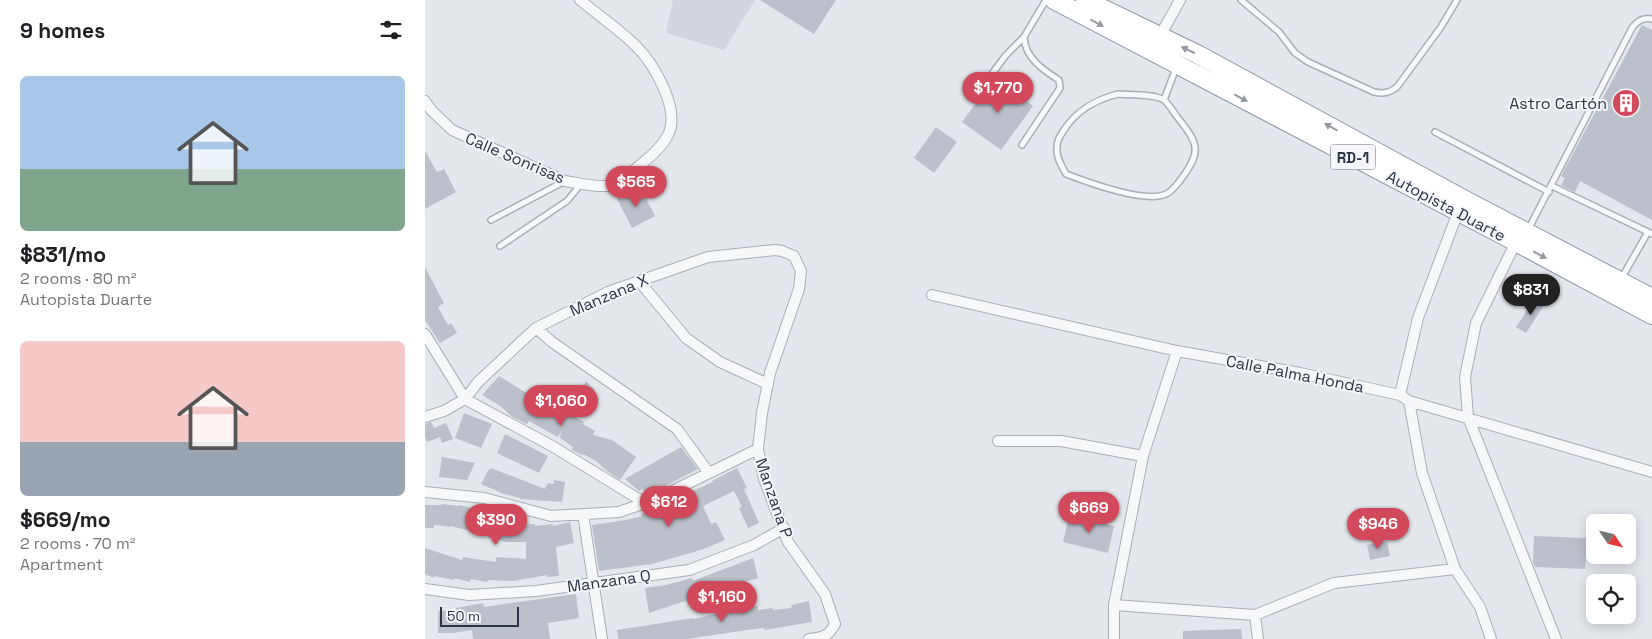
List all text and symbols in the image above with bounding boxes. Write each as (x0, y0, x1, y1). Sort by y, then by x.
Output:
icon: filters (377, 16, 405, 44)
text: 9 homes (20, 17, 105, 44)
one-way arrow (1090, 19, 1104, 27)
one-way arrow (1181, 45, 1195, 53)
pin: $1,770 (957, 72, 1039, 114)
text: $1,770 (973, 77, 1023, 98)
building icon: Astro Cartón (1611, 88, 1641, 118)
place label: Astro Cartón (1509, 93, 1607, 114)
one-way arrow (1234, 94, 1248, 102)
icon: home (168, 108, 258, 198)
one-way arrow (1324, 123, 1338, 131)
street label: Calle Sonrisas (462, 128, 568, 188)
road number: RD-1 (1331, 144, 1375, 170)
pin: $565 (606, 166, 666, 208)
street label: Autopista Duarte (1383, 166, 1509, 246)
text: $565 (617, 171, 655, 192)
text: $831/mo (20, 241, 106, 268)
one-way arrow (1533, 251, 1547, 259)
text: 2 rooms · 80 m² (20, 268, 137, 289)
street label: Manzana X (566, 269, 652, 321)
pin: $831 (1501, 274, 1561, 316)
text: $831 (1513, 279, 1549, 300)
text: Autopista Duarte (20, 289, 152, 310)
street label: Calle Palma Honda (1224, 350, 1366, 398)
icon: home (168, 373, 258, 463)
pin: $1,060 (520, 384, 602, 427)
text: $1,060 (535, 390, 587, 411)
street label: Manzana P (751, 455, 798, 541)
pin: $612 (639, 486, 699, 528)
text: $612 (651, 491, 687, 512)
pin: $669 (1059, 492, 1119, 534)
text: $669 (1069, 497, 1109, 518)
pin: $390 (466, 504, 526, 546)
text: $669/mo (20, 506, 111, 533)
pin: $946 (1348, 508, 1408, 550)
text: $390 (476, 509, 516, 530)
text: $946 (1358, 513, 1398, 534)
north arrow (1586, 514, 1636, 564)
map controls (1586, 514, 1636, 624)
text: 2 rooms · 70 m² (20, 533, 136, 554)
text: Apartment (20, 554, 103, 575)
street label: Manzana Q (566, 565, 652, 597)
button: locate (1586, 574, 1636, 624)
pin: $1,160 (681, 580, 763, 623)
text: $1,160 (698, 586, 746, 607)
scale bar (440, 604, 519, 627)
text: 50 m (447, 607, 480, 625)

